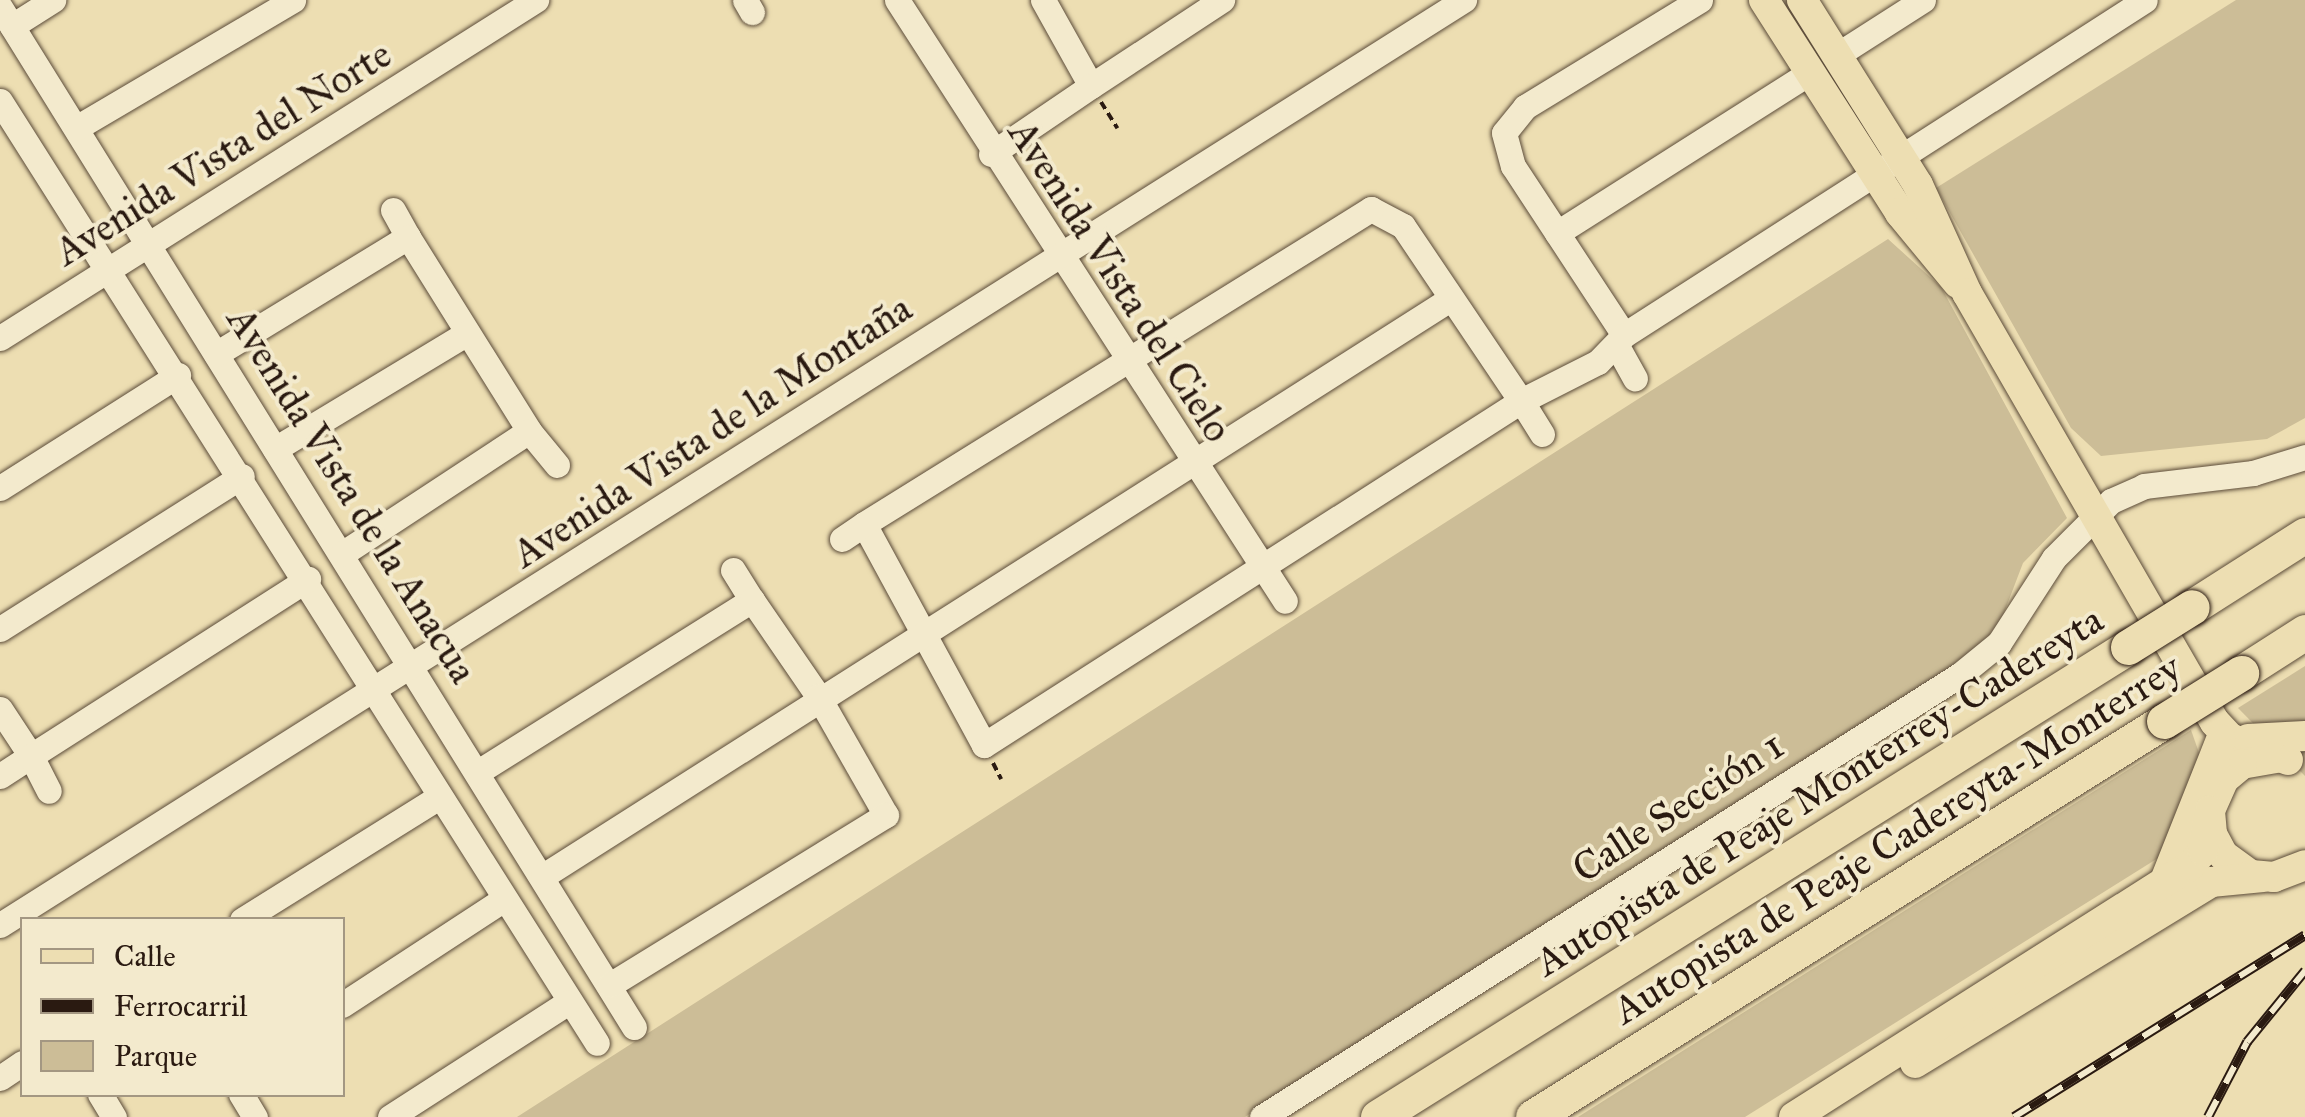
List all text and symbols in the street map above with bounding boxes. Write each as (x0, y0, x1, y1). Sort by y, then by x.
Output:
street label: Avenida Vista del Norte (46, 30, 400, 276)
street label: Avenida Vista del Cielo (998, 111, 1242, 451)
street label: Avenida Vista de la Montaña (504, 284, 920, 578)
street label: Avenida Vista de la Anacua (217, 298, 487, 692)
street label: Autopista de Peaje Monterrey-Cadereyta (1526, 596, 2112, 986)
street label: Autopista de Peaje Cadereyta-Monterrey (1604, 644, 2190, 1034)
street label: Calle Sección 1 (1564, 721, 1792, 893)
legend (20, 917, 345, 1097)
text: Calle (114, 938, 176, 974)
text: Ferrocarril (114, 988, 247, 1024)
text: Parque (114, 1038, 197, 1074)

